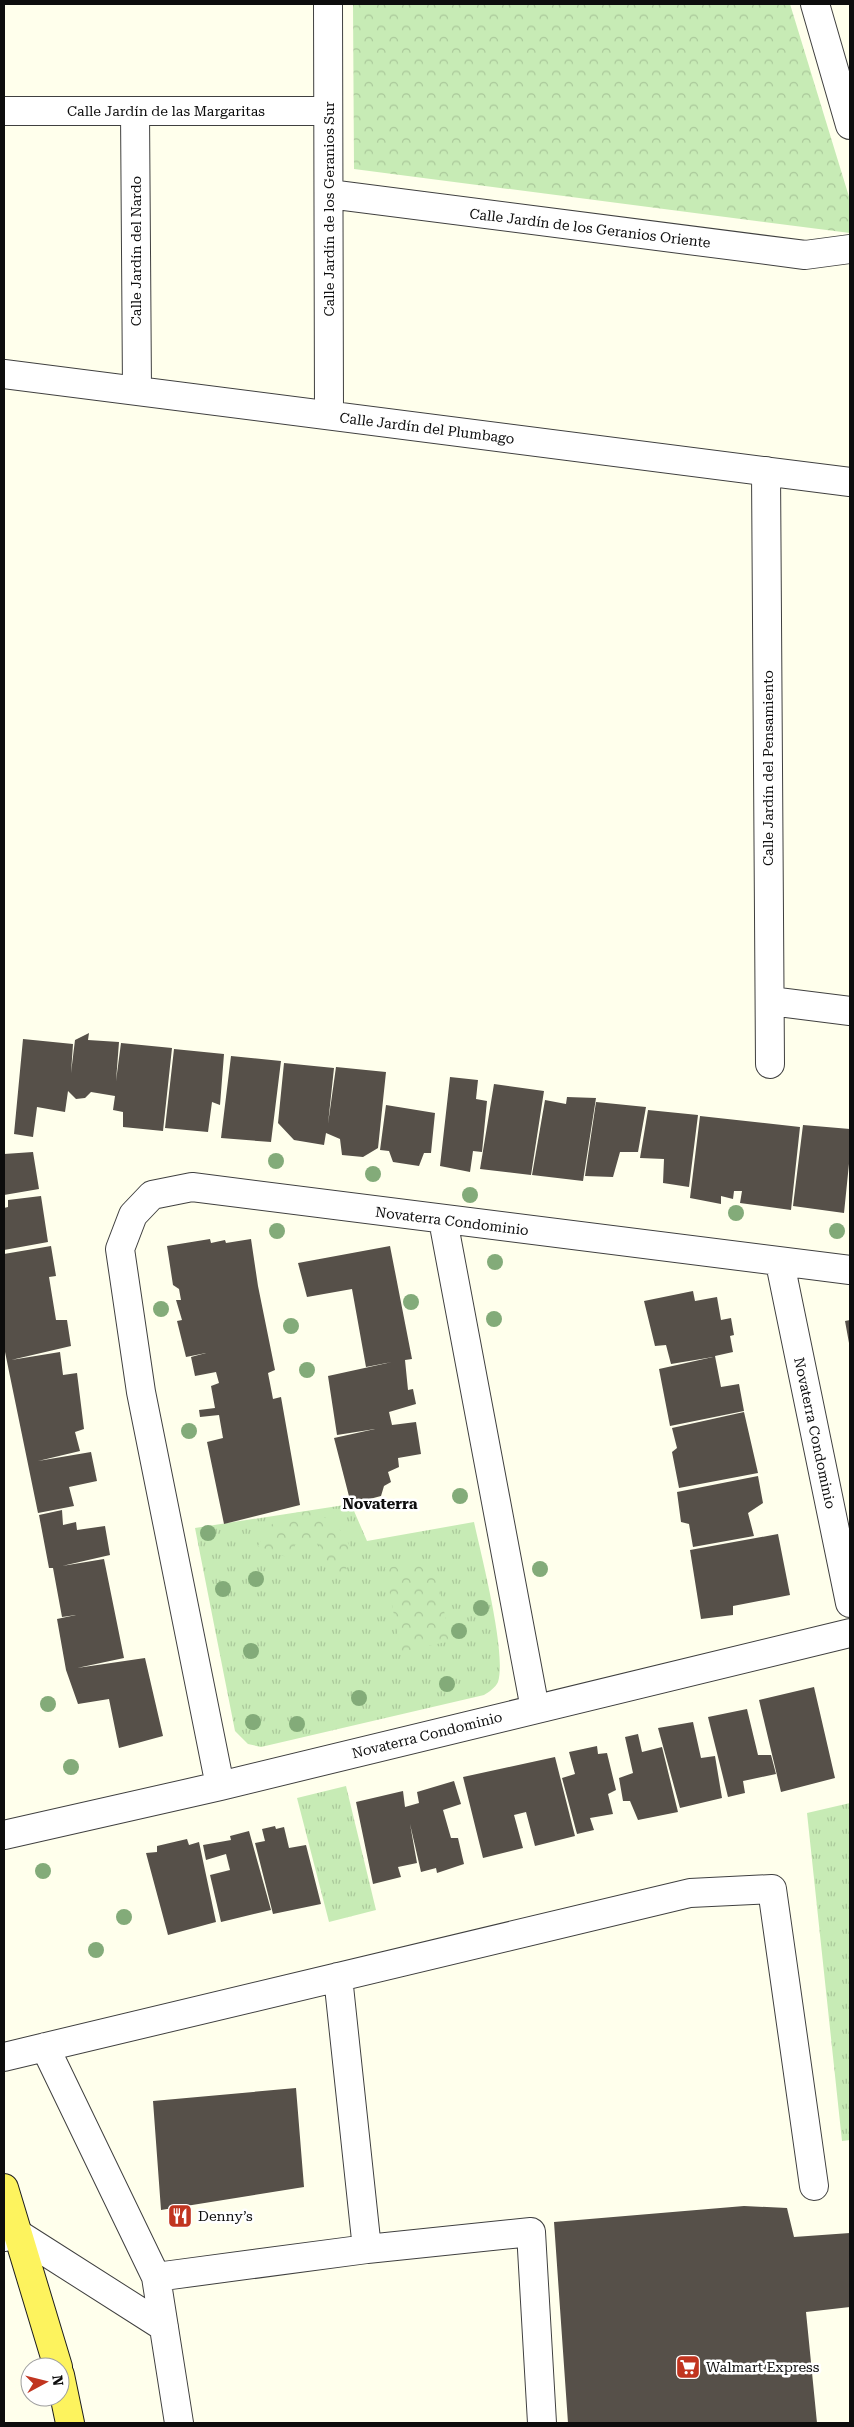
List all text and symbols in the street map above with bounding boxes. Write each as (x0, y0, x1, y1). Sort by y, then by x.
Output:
street label: Calle Jardín de los Geranios Sur (321, 101, 337, 317)
street label: Calle Jardín de las Margaritas (67, 103, 265, 119)
street label: Calle Jardín del Nardo (128, 176, 144, 326)
street label: Calle Jardín de los Geranios Oriente (469, 205, 712, 251)
street label: Calle Jardín del Plumbago (339, 409, 515, 447)
street label: Calle Jardín del Pensamiento (760, 670, 776, 866)
street label: Novaterra Condominio (374, 1204, 530, 1238)
street label: Novaterra Condominio (791, 1356, 839, 1510)
district label: Novaterra (342, 1495, 418, 1513)
street label: Novaterra Condominio (350, 1709, 504, 1761)
restaurant icon: Denny’s (167, 2203, 193, 2229)
place label: Denny’s (198, 2208, 253, 2224)
supermarket icon: Walmart Express (675, 2354, 701, 2380)
north arrow (20, 2357, 70, 2407)
place label: Walmart Express (706, 2359, 820, 2375)
text: N (49, 2374, 67, 2387)

